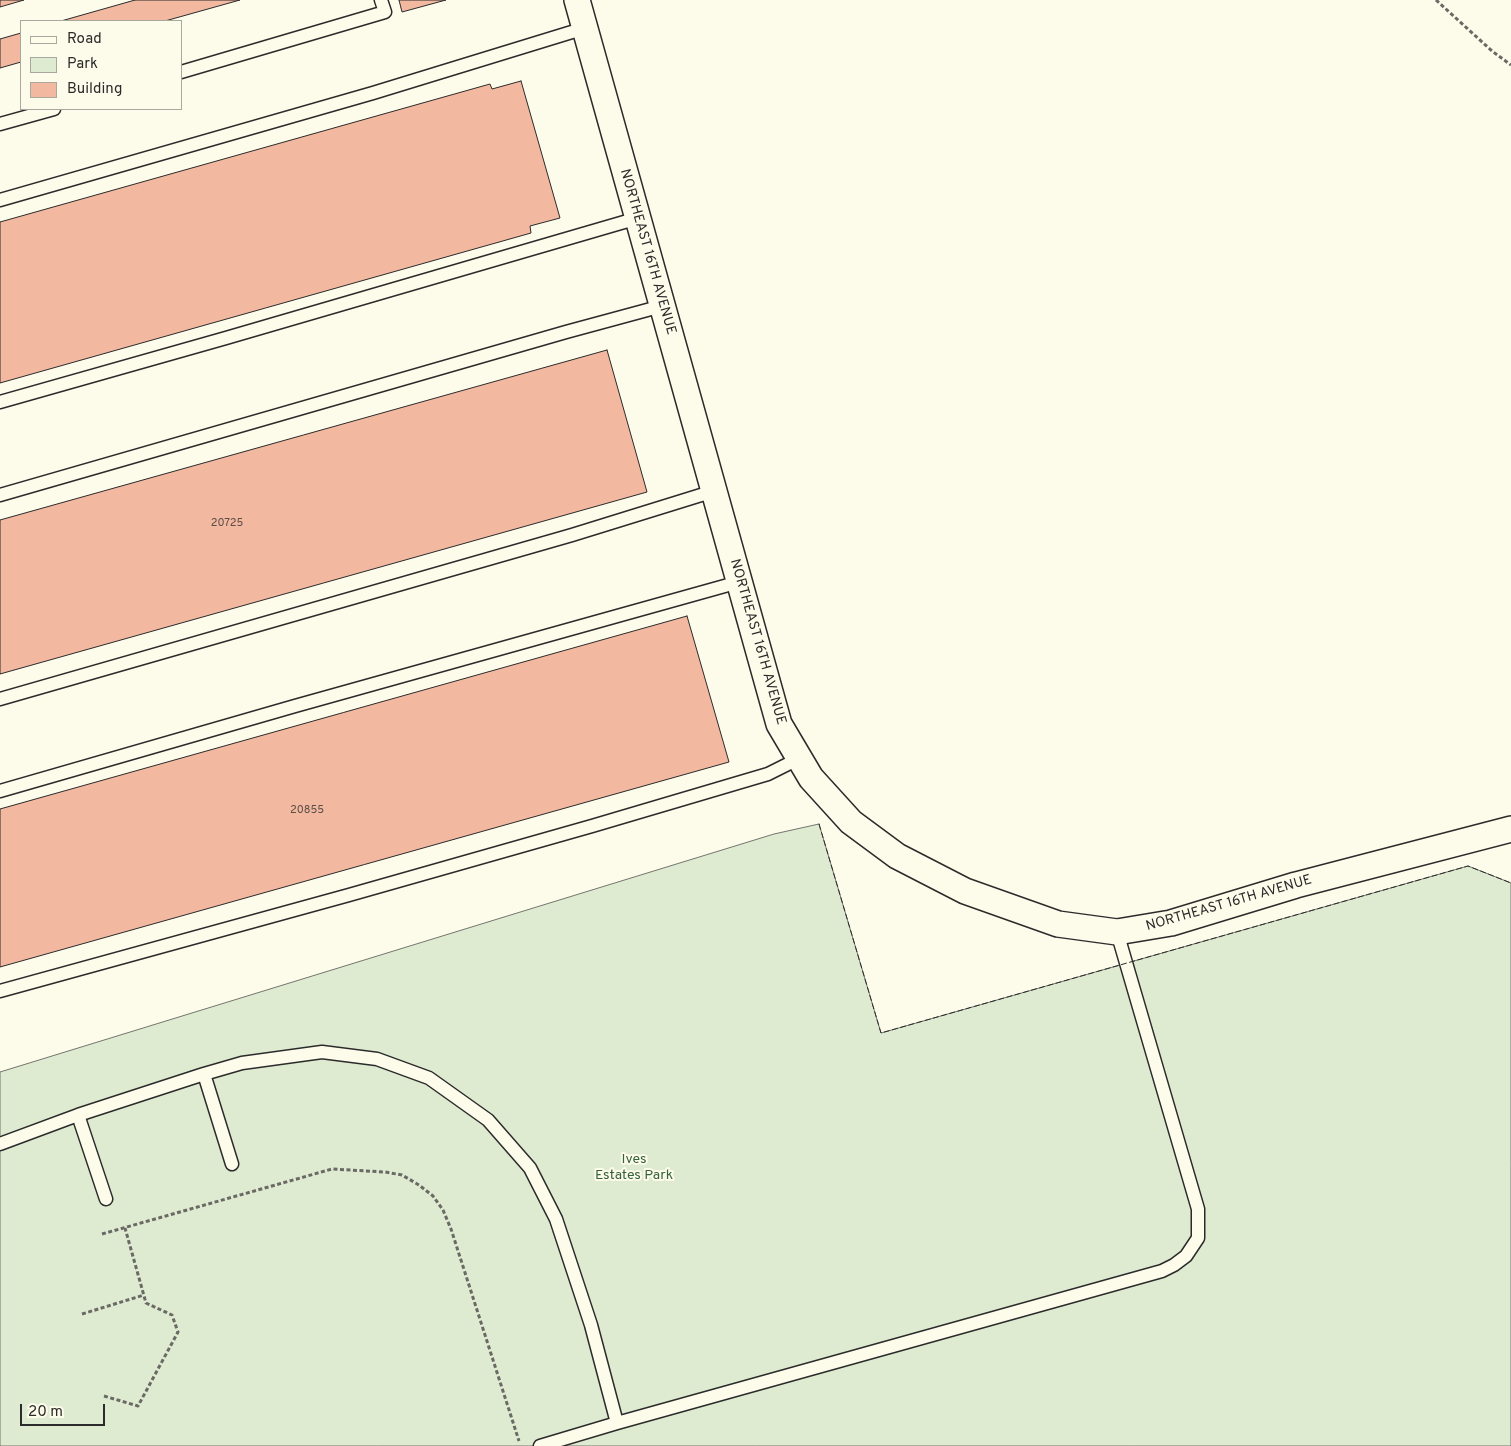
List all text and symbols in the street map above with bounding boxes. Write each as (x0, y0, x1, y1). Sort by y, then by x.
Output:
legend (20, 20, 182, 110)
text: Road (67, 30, 102, 49)
text: Park (67, 55, 98, 74)
text: Building (67, 80, 122, 99)
street label: NORTHEAST 16TH AVENUE (615, 167, 679, 337)
house number: 20725 (211, 517, 243, 531)
street label: NORTHEAST 16TH AVENUE (725, 557, 789, 727)
house number: 20855 (290, 804, 324, 818)
street label: NORTHEAST 16TH AVENUE (1144, 872, 1314, 936)
park label: Ives Estates Park (595, 1152, 673, 1184)
scale bar (22, 1394, 108, 1426)
text: 20 m (28, 1403, 63, 1422)

